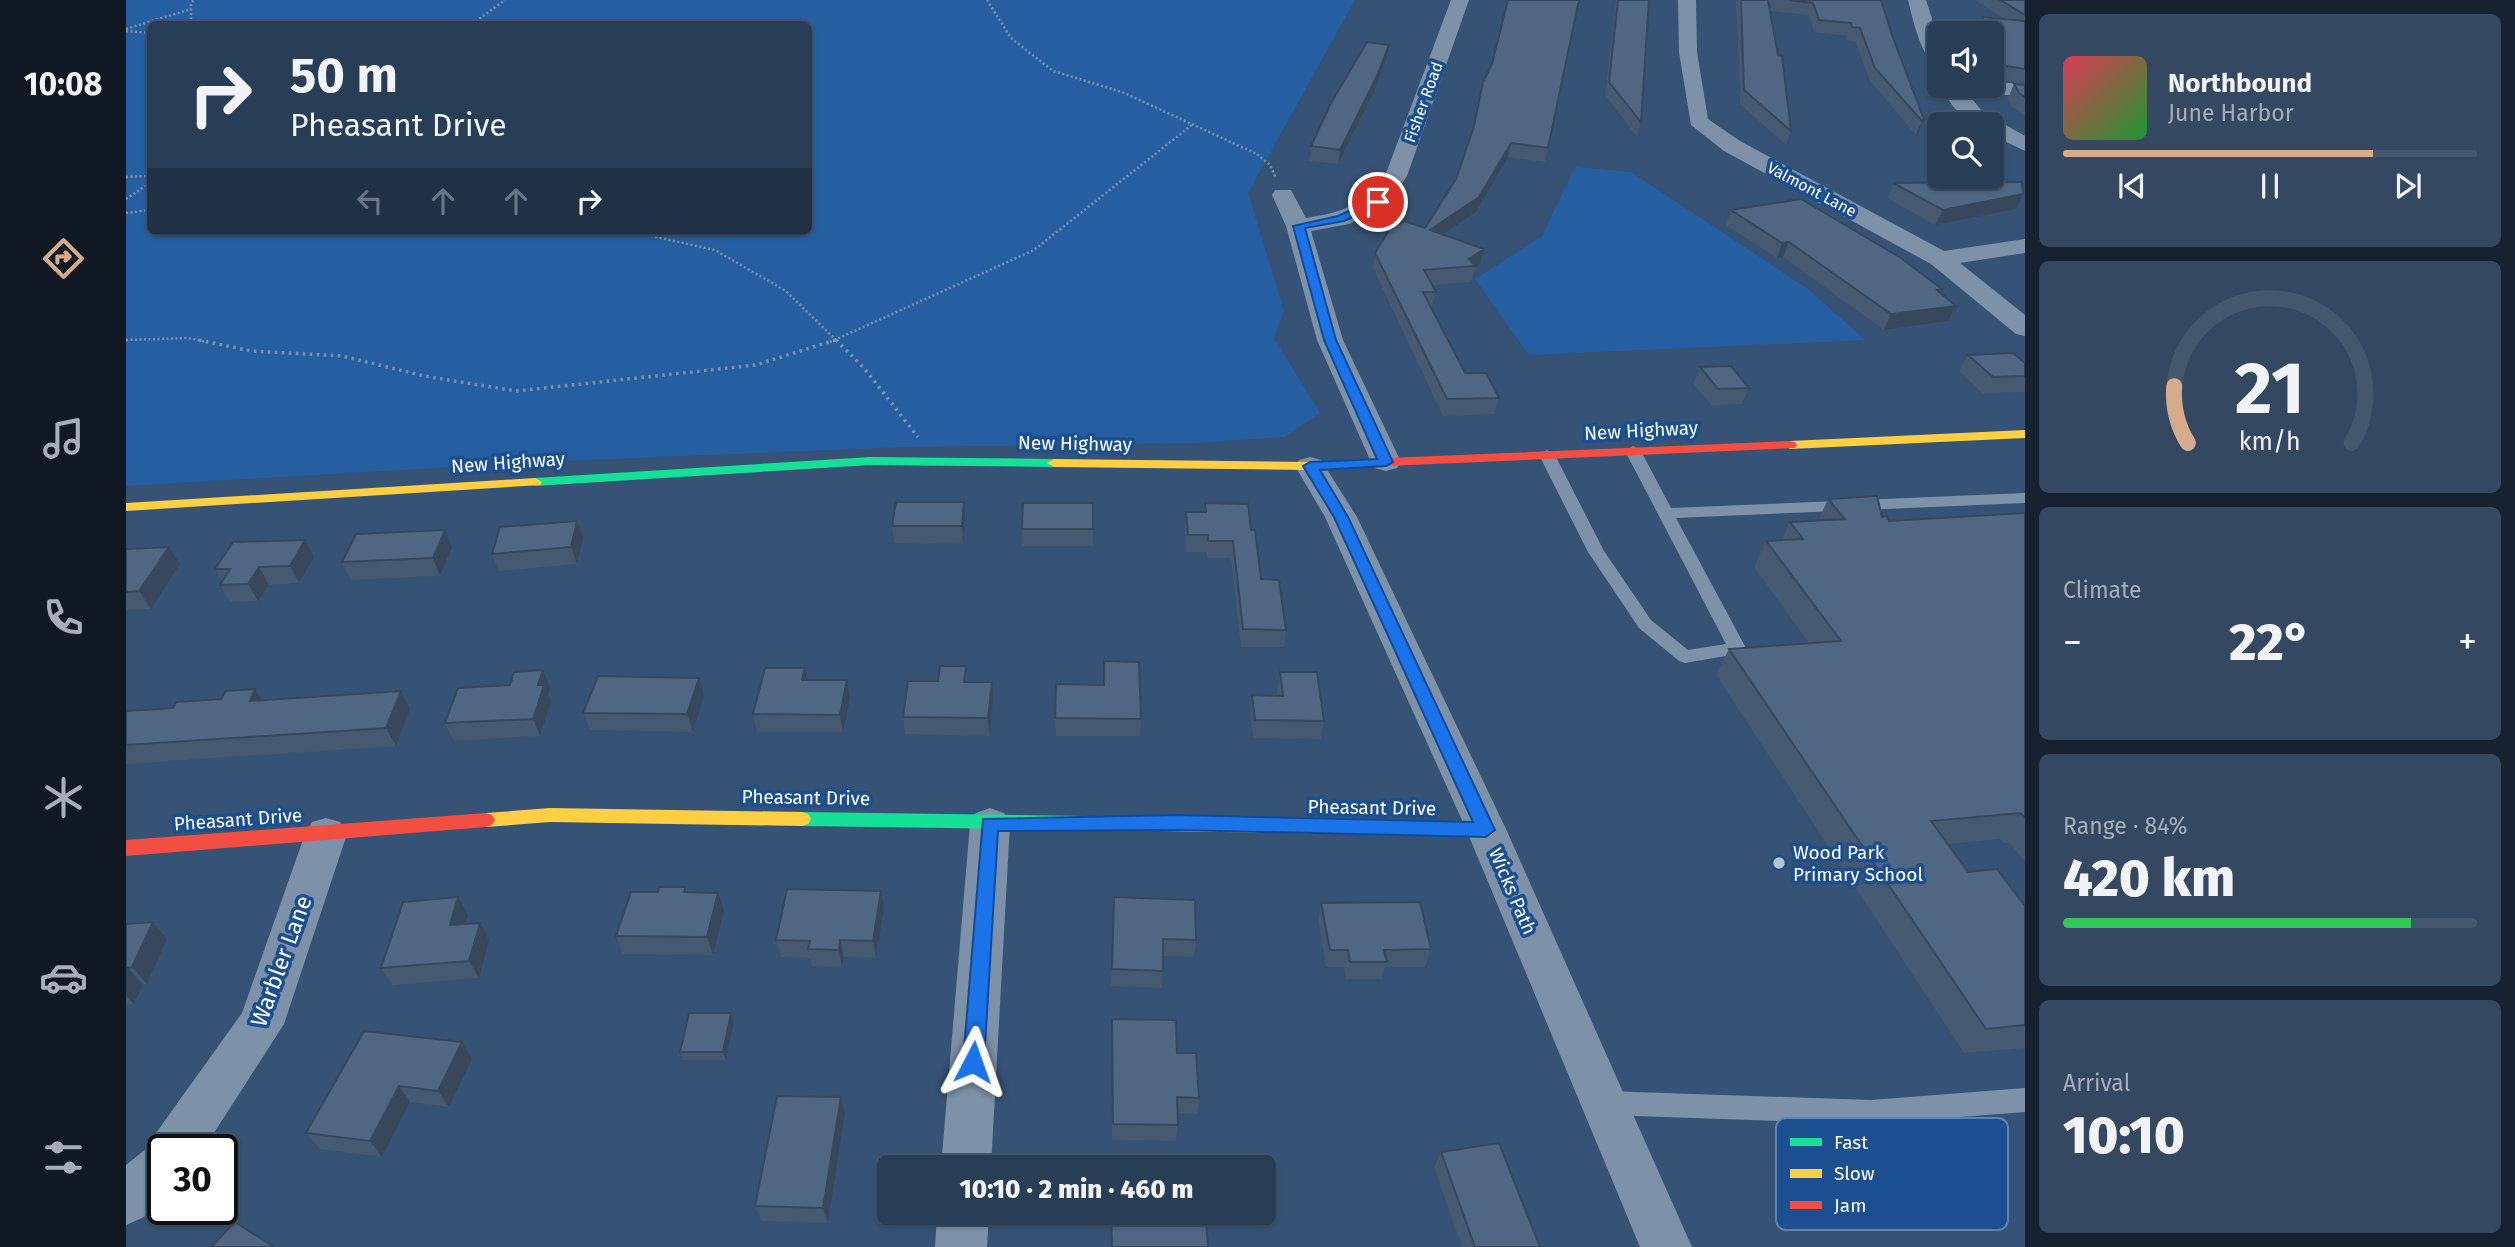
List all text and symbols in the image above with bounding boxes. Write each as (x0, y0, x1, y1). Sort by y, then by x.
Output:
map controls (1927, 21, 2004, 189)
button: sound (1927, 21, 2004, 98)
text: 50 m (290, 46, 398, 105)
icon: right (175, 49, 266, 140)
street label: Fisher Road (1400, 59, 1447, 145)
text: 10:08 (24, 65, 102, 103)
text: Northbound (2168, 68, 2312, 99)
text: June Harbor (2168, 99, 2294, 127)
text: Pheasant Drive (290, 106, 507, 144)
button: search (1927, 112, 2004, 189)
street label: Valmont Lane (1764, 158, 1860, 221)
icon: previous (2113, 167, 2151, 205)
icon: pause (2251, 167, 2289, 205)
icon: next (2389, 167, 2427, 205)
pin (1348, 172, 1408, 232)
icon: left (351, 182, 389, 220)
icon: ahead (424, 182, 462, 220)
icon: ahead (497, 182, 535, 220)
icon: right (570, 182, 608, 220)
icon: arrive (1359, 183, 1397, 221)
icon: directions (39, 234, 88, 283)
text: 21 (2235, 345, 2305, 432)
icon: music (39, 414, 88, 463)
street label: New Highway (1583, 416, 1699, 445)
text: km/h (2239, 427, 2301, 457)
street label: New Highway (1018, 431, 1133, 456)
street label: New Highway (450, 447, 566, 478)
text: Climate (2063, 576, 2142, 604)
icon: phone (39, 593, 88, 642)
text: 22° (2229, 611, 2311, 674)
text: − (2063, 619, 2082, 665)
text: + (2458, 619, 2477, 665)
icon: climate (39, 773, 88, 822)
street label: Pheasant Drive (741, 785, 871, 810)
street label: Pheasant Drive (1307, 795, 1437, 820)
street label: Pheasant Drive (173, 804, 303, 835)
text: Range · 84% (2063, 812, 2188, 840)
place label: Wood Park Primary School (1793, 841, 1923, 886)
street label: Wicks Path (1484, 844, 1541, 938)
text: 420 km (2063, 847, 2235, 910)
marker: Wood Park Primary School (1771, 855, 1787, 871)
street label: Warbler Lane (244, 892, 318, 1030)
icon: car (39, 953, 88, 1002)
position arrow (936, 1025, 1010, 1099)
text: Arrival (2063, 1069, 2130, 1097)
text: 10:10 (2063, 1104, 2185, 1167)
legend (1776, 1118, 2008, 1230)
text: Fast (1834, 1131, 1868, 1154)
icon: filters (39, 1133, 88, 1182)
speed limit sign: 30 (147, 1134, 238, 1225)
text: Slow (1834, 1162, 1875, 1185)
text: 10:10 · 2 min · 460 m (960, 1174, 1193, 1205)
text: Jam (1834, 1194, 1866, 1217)

